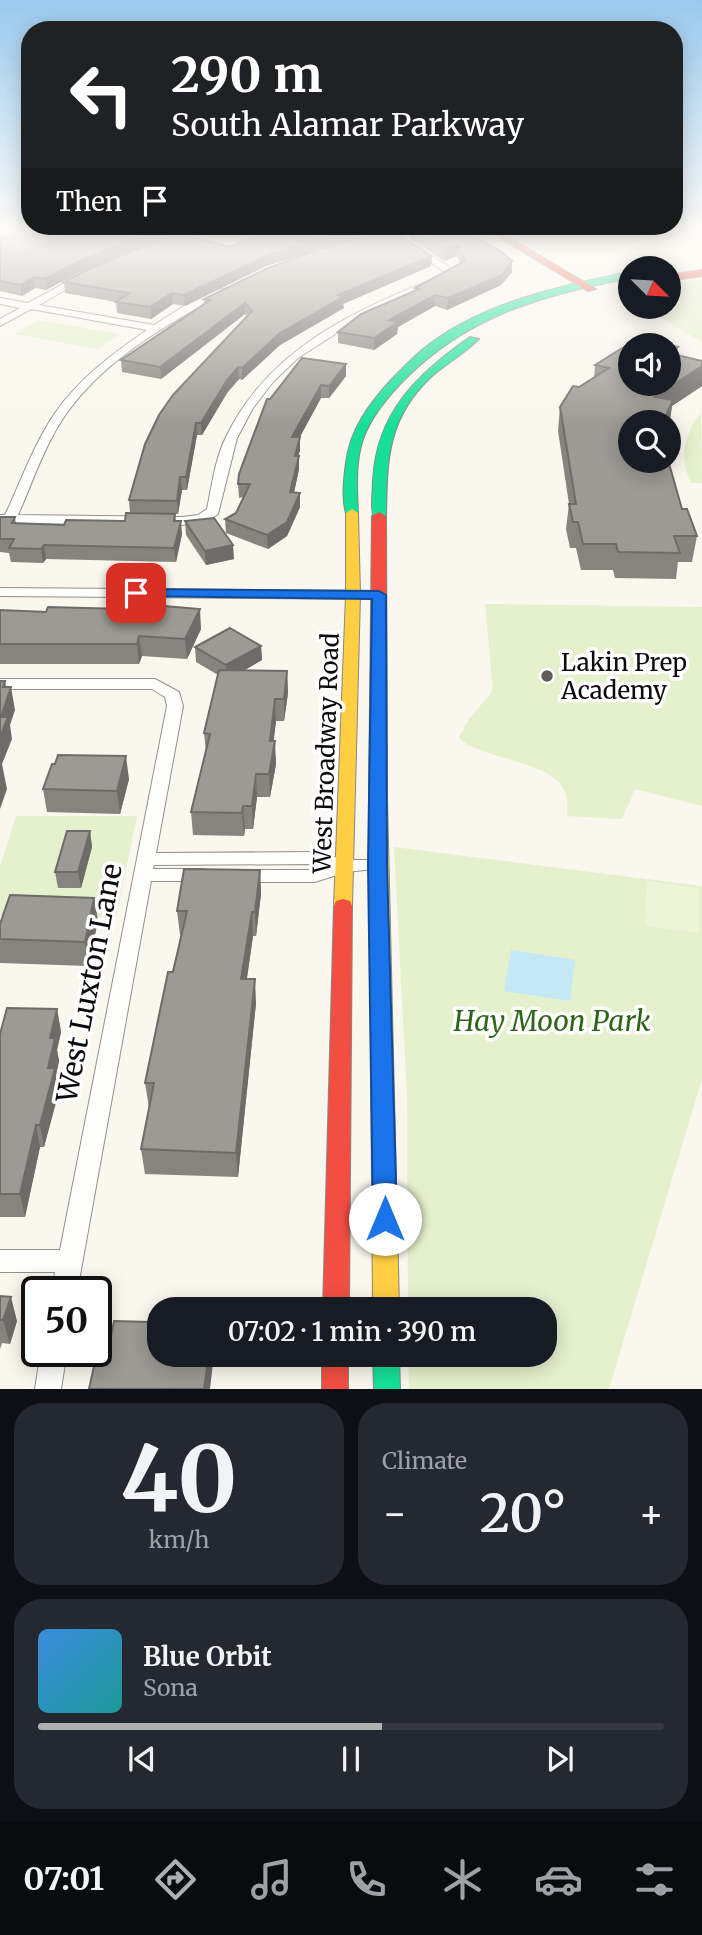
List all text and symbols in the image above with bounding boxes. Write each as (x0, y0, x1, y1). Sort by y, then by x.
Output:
text: 290 m (171, 44, 323, 105)
icon: left (56, 49, 147, 140)
text: South Alamar Parkway (171, 105, 524, 145)
icon: arrive (136, 182, 174, 220)
text: Then (56, 185, 122, 218)
north arrow (618, 256, 681, 318)
map controls (618, 256, 681, 473)
button: sound (618, 333, 681, 396)
button: search (618, 410, 681, 473)
pin (106, 563, 166, 623)
icon: arrive (117, 574, 155, 612)
street label: West Broadway Road (306, 632, 346, 875)
place label: Lakin Prep Academy (560, 647, 687, 706)
marker: Lakin Prep Academy (539, 668, 555, 684)
street label: West Luxton Lane (48, 861, 130, 1106)
park label: Hay Moon Park (453, 1003, 651, 1039)
position arrow (348, 1182, 422, 1256)
speed limit sign: 50 (21, 1276, 112, 1367)
text: 07:02 · 1 min · 390 m (228, 1315, 476, 1348)
text: 40 (121, 1422, 237, 1537)
text: Climate (382, 1446, 467, 1475)
text: 20° (480, 1481, 566, 1546)
text: − (382, 1490, 407, 1537)
text: + (639, 1490, 664, 1537)
text: km/h (149, 1525, 209, 1554)
text: Blue Orbit (143, 1640, 272, 1673)
text: Sona (143, 1673, 198, 1702)
icon: previous (123, 1740, 161, 1778)
icon: pause (332, 1740, 370, 1778)
icon: next (541, 1740, 579, 1778)
icon: directions (151, 1855, 200, 1904)
icon: music (247, 1855, 296, 1904)
icon: phone (342, 1855, 391, 1904)
icon: climate (438, 1855, 487, 1904)
icon: car (534, 1855, 583, 1904)
icon: filters (630, 1855, 679, 1904)
text: 07:01 (23, 1859, 104, 1899)

